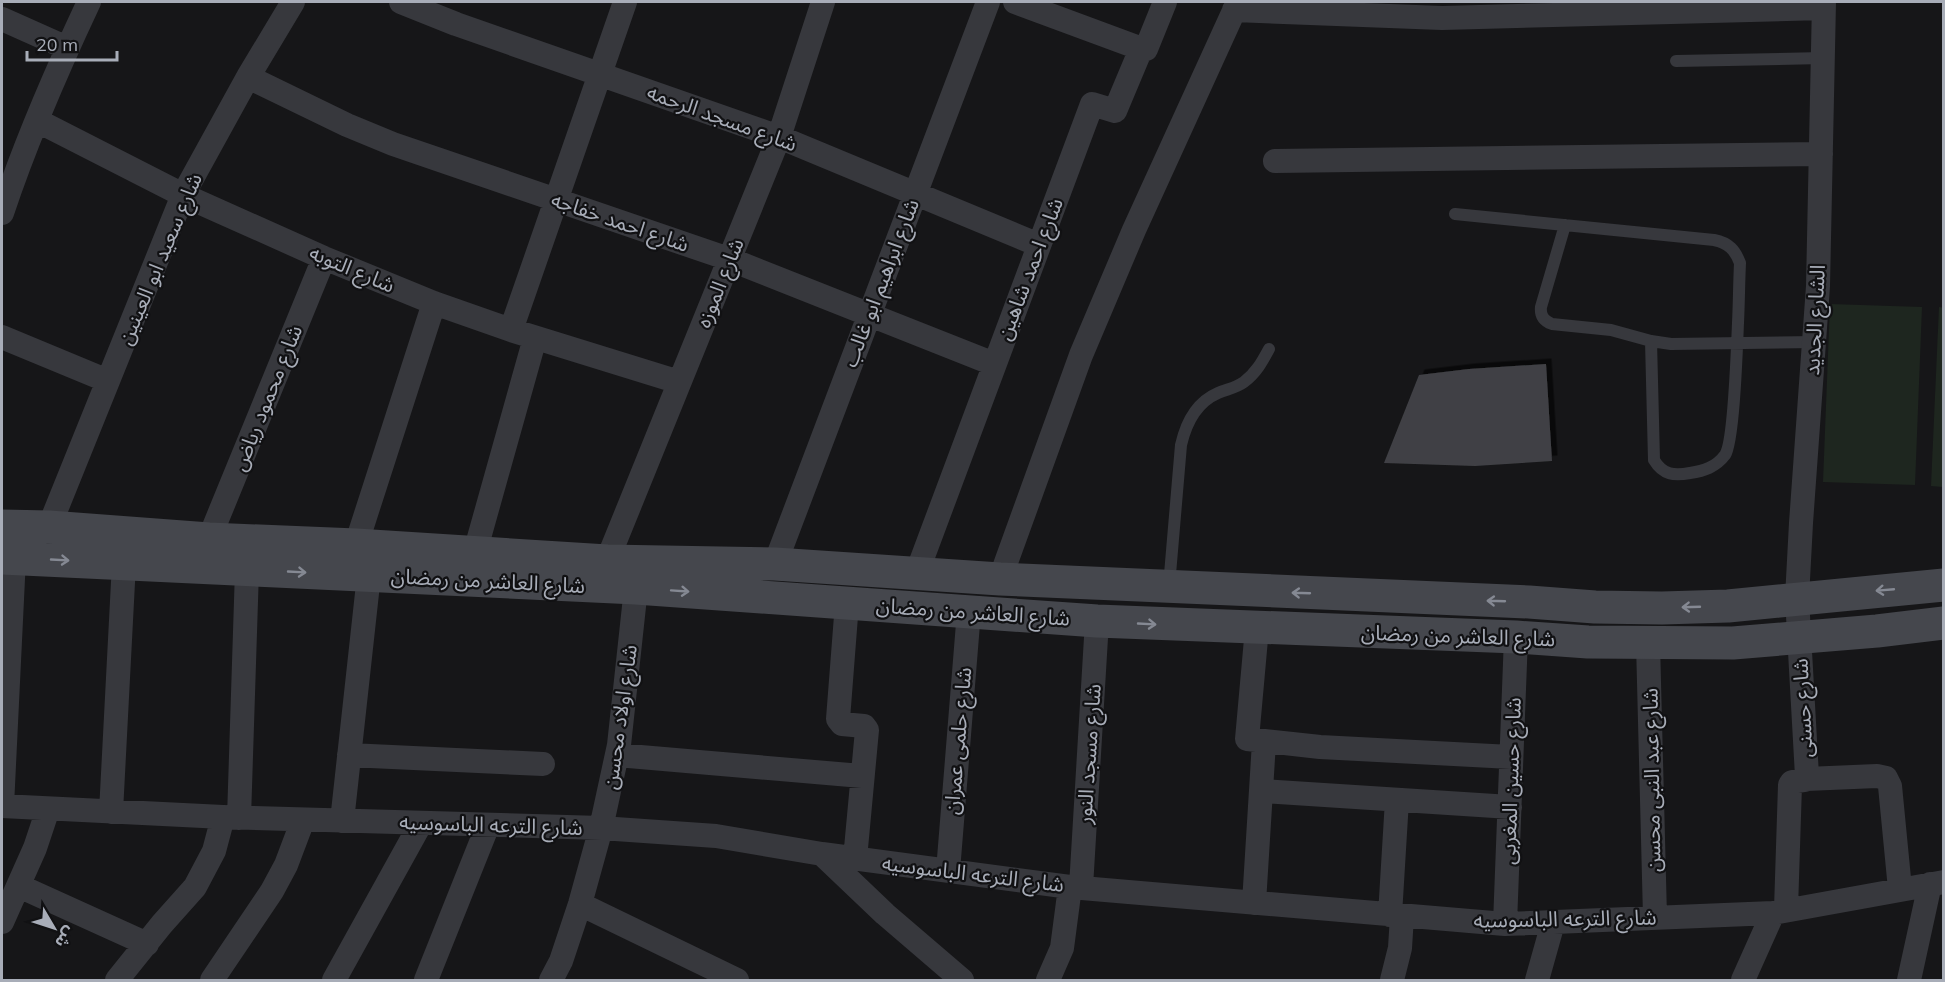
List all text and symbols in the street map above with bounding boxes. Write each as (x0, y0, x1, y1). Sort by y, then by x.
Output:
scale bar (27, 24, 117, 62)
text: 20 m (36, 33, 78, 56)
street label: شارع مسجد الرحمه (643, 78, 801, 159)
street label: شارع سعيد ابو العينين (111, 169, 210, 350)
street label: شارع احمد خفاجه (547, 185, 693, 260)
street label: شارع احمد شاهين (990, 194, 1071, 345)
street label: شارع ابراهيم ابو غالب (836, 195, 927, 372)
street label: شارع الموزه (689, 234, 752, 332)
street label: شارع التوبه (305, 238, 399, 300)
street label: الشارع الجديد (1798, 264, 1833, 376)
street label: شارع محمود رياض (225, 321, 310, 476)
one-way arrow (49, 555, 69, 566)
street label: شارع العاشر من رمضان (390, 562, 586, 601)
one-way arrow (286, 566, 306, 577)
one-way arrow (1876, 585, 1896, 596)
one-way arrow (670, 586, 690, 597)
one-way arrow (1292, 587, 1312, 598)
street label: شارع العاشر من رمضان (875, 591, 1071, 634)
one-way arrow (1487, 595, 1507, 606)
one-way arrow (1682, 601, 1701, 613)
one-way arrow (1137, 619, 1156, 630)
street label: شارع العاشر من رمضان (1360, 619, 1556, 654)
street label: شارع اولاد محسن (596, 643, 645, 791)
street label: شارع حسنى (1786, 658, 1821, 758)
street label: شارع حلمى عمران (938, 666, 979, 816)
street label: شارع مسجد النور (1070, 683, 1109, 826)
street label: شارع عبد النبى محسن (1636, 688, 1669, 872)
street label: شارع حسين المغربى (1494, 697, 1529, 865)
street label: شارع الترعه الباسوسيه (399, 808, 583, 843)
street label: شارع الترعه الباسوسيه (880, 849, 1066, 900)
north arrow (24, 898, 84, 958)
street label: شارع الترعه الباسوسيه (1473, 903, 1657, 936)
text: ش (51, 923, 80, 952)

